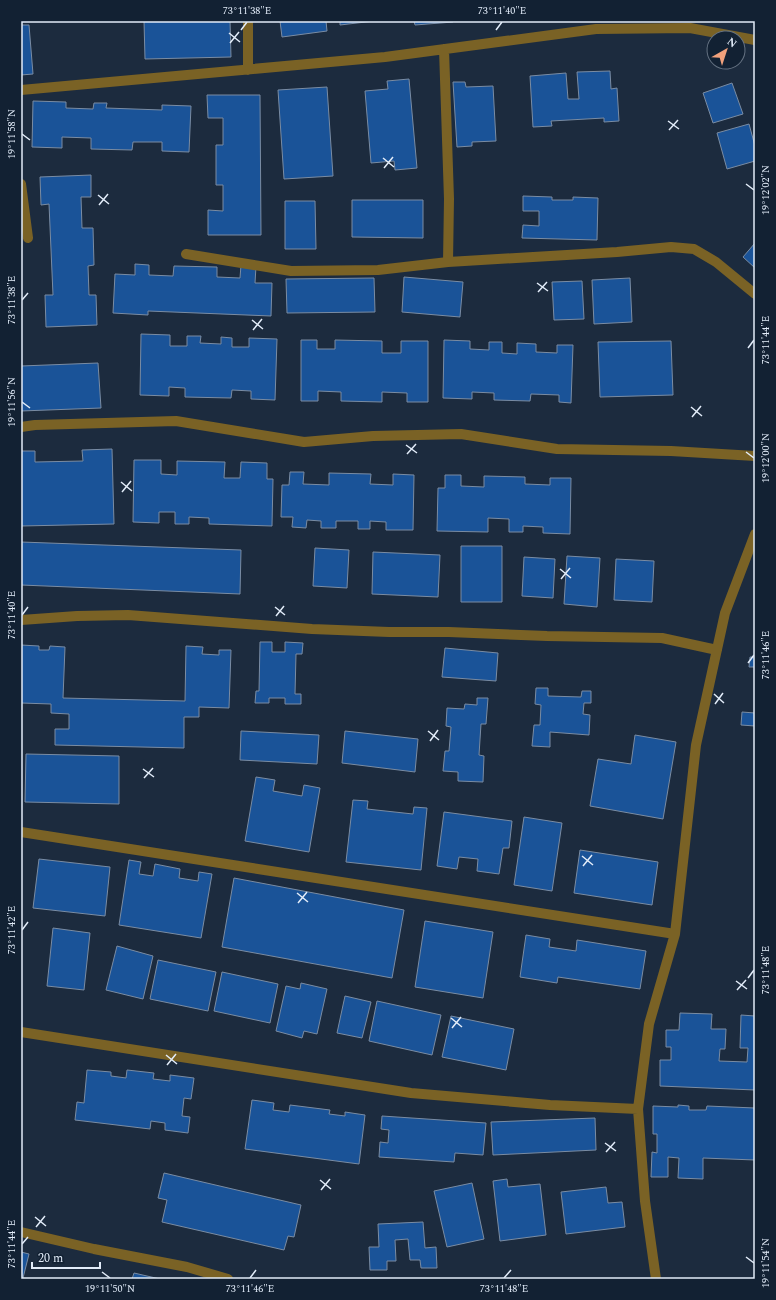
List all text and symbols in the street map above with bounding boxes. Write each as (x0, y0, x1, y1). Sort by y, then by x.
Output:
text: 73°11'38"E (223, 3, 271, 19)
text: 73°11'40"E (478, 3, 526, 19)
north arrow (706, 30, 746, 70)
text: N (723, 33, 741, 52)
text: 19°11'58"N (4, 109, 20, 159)
text: 19°12'02"N (758, 165, 774, 215)
text: 73°11'38"E (4, 276, 20, 324)
text: 73°11'44"E (758, 316, 774, 364)
text: 19°11'56"N (4, 377, 20, 427)
text: 19°12'00"N (758, 433, 774, 483)
text: 73°11'40"E (4, 591, 20, 639)
text: 73°11'46"E (758, 631, 774, 679)
text: 73°11'42"E (4, 906, 20, 954)
text: 73°11'48"E (758, 946, 774, 994)
text: 73°11'44"E (4, 1220, 20, 1268)
text: 19°11'54"N (758, 1238, 774, 1288)
scale bar (32, 1244, 100, 1270)
text: 20 m (38, 1249, 63, 1268)
text: 19°11'50"N (85, 1281, 135, 1297)
text: 73°11'46"E (226, 1281, 274, 1297)
text: 73°11'48"E (480, 1281, 528, 1297)

